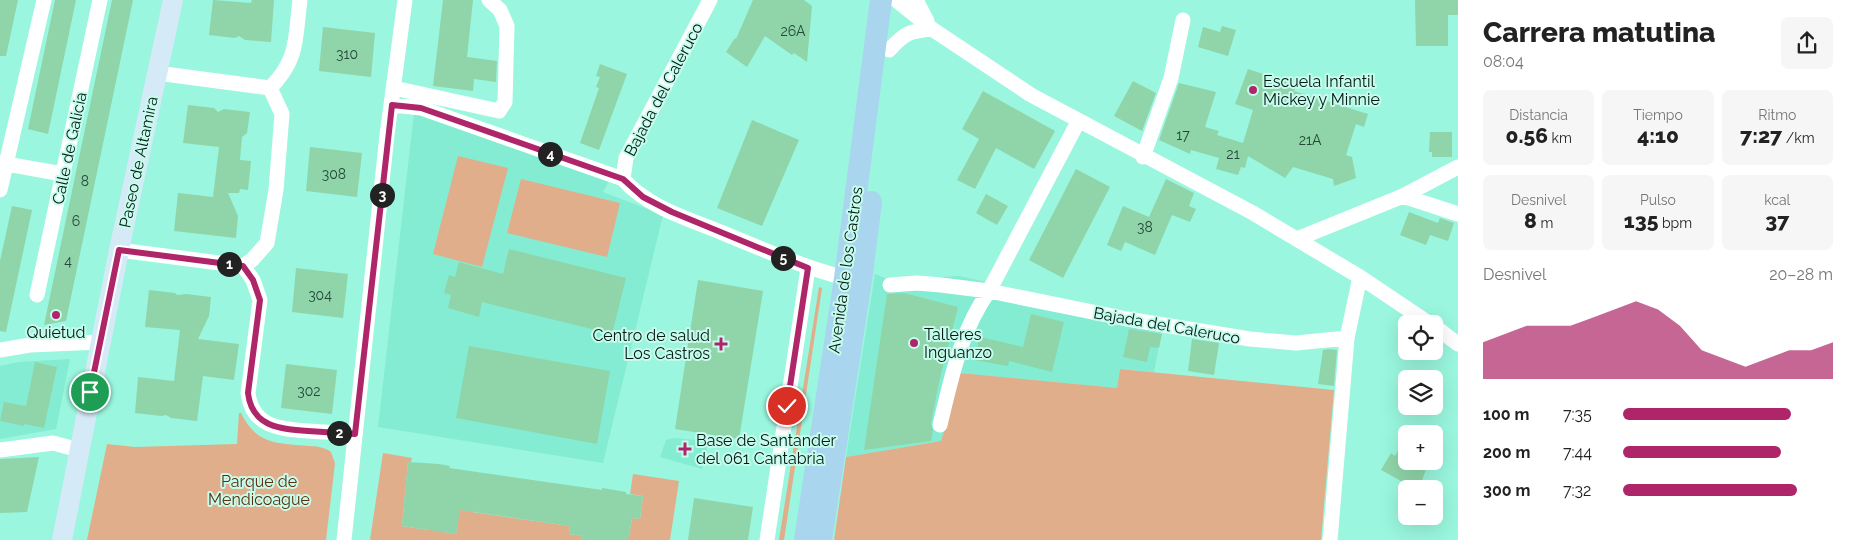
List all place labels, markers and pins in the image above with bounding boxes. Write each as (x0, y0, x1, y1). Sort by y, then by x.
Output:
place label: Escuela Infantil Mickey y Minnie (1263, 72, 1380, 109)
marker: Escuela Infantil Mickey y Minnie (1247, 84, 1259, 96)
pin: 4 (538, 142, 562, 166)
pin: 3 (370, 182, 394, 208)
pin: 5 (770, 246, 796, 270)
pin: 1 (216, 252, 242, 276)
marker: Quietud (50, 309, 62, 321)
place label: Quietud (26, 323, 86, 342)
place label: Talleres Inguanzo (924, 325, 992, 362)
place label: Centro de salud Los Castros (592, 326, 710, 363)
marker: Centro de salud Los Castros (714, 337, 728, 351)
marker: Talleres Inguanzo (908, 337, 920, 349)
pin (69, 371, 111, 413)
pin (766, 385, 808, 427)
pin: 2 (326, 420, 352, 446)
place label: Base de Santander del 061 Cantabria (696, 431, 836, 468)
marker: Base de Santander del 061 Cantabria (678, 442, 692, 456)

